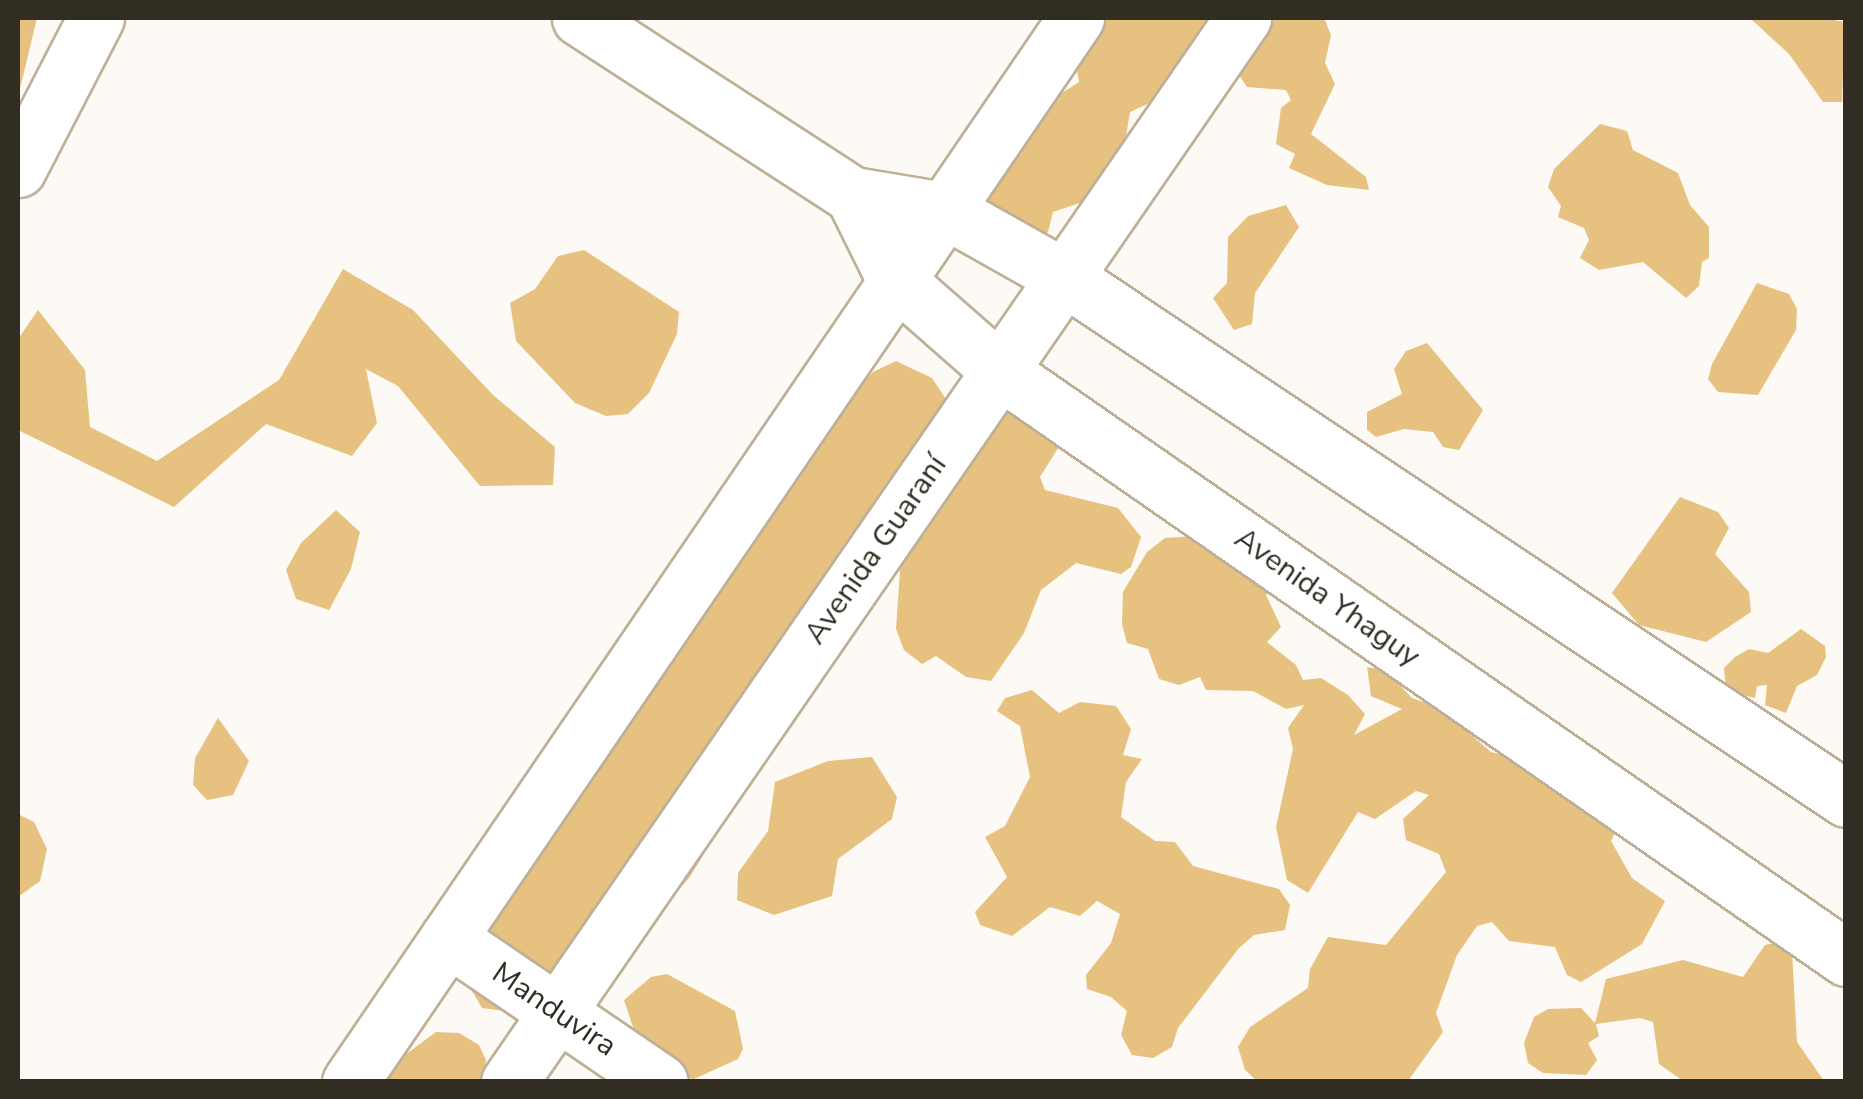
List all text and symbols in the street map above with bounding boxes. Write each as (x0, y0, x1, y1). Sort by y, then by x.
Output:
street label: Avenida Guaraní (797, 449, 955, 651)
street label: Avenida Yhaguy (1227, 521, 1427, 675)
street label: Manduvira (485, 955, 623, 1065)

